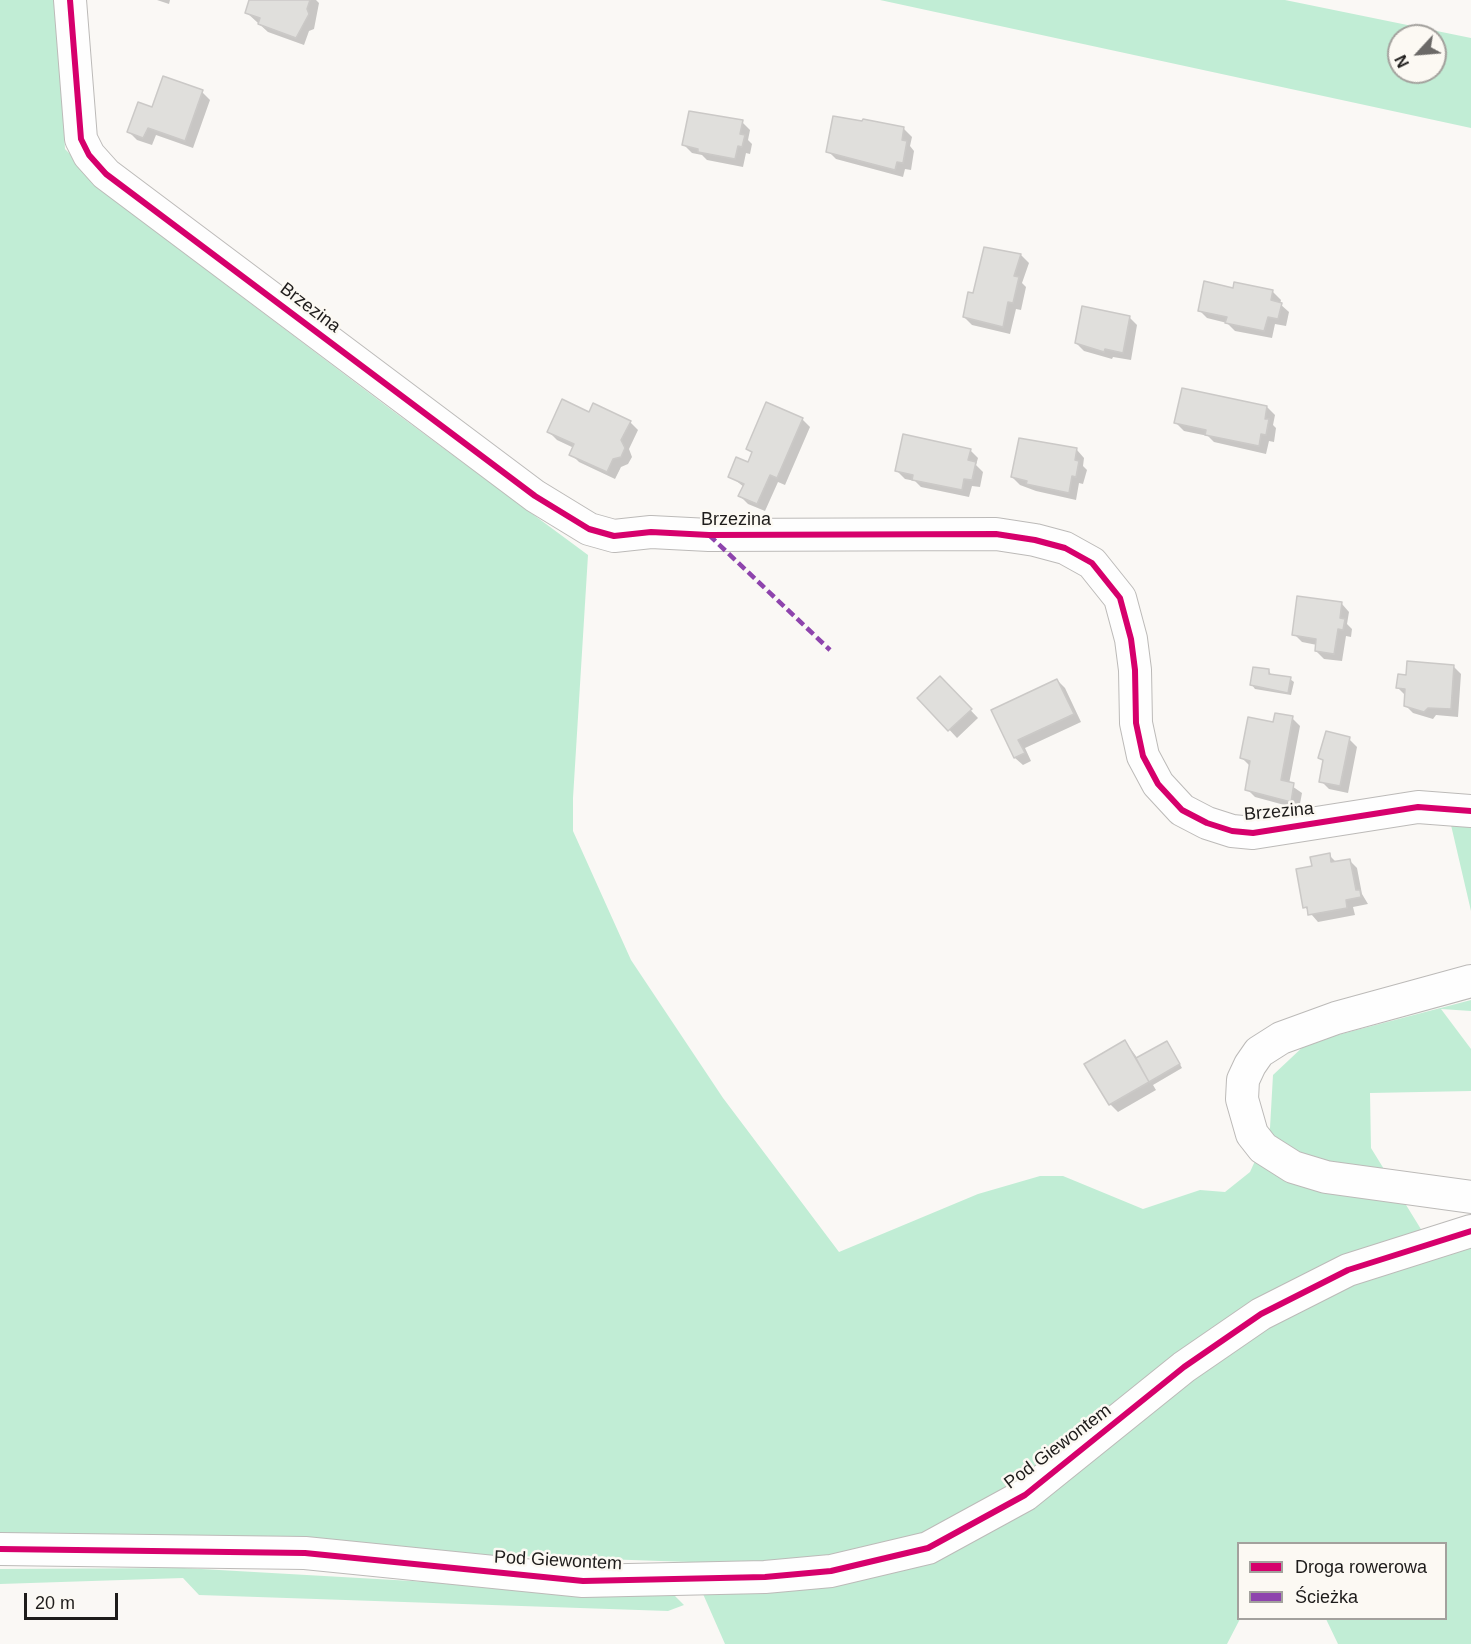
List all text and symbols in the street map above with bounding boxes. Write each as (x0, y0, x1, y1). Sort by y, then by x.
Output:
north arrow (1387, 24, 1447, 84)
text: N (1392, 52, 1412, 70)
street label: Brzezina (276, 278, 344, 338)
street label: Brzezina (701, 509, 771, 531)
street label: Brzezina (1243, 798, 1315, 826)
street label: Pod Giewontem (1000, 1400, 1116, 1494)
legend (1237, 1542, 1447, 1620)
street label: Pod Giewontem (493, 1547, 623, 1575)
text: Droga rowerowa (1295, 1557, 1427, 1577)
scale bar (27, 1581, 122, 1619)
text: Ścieżka (1295, 1587, 1358, 1607)
text: 20 m (35, 1593, 75, 1613)

